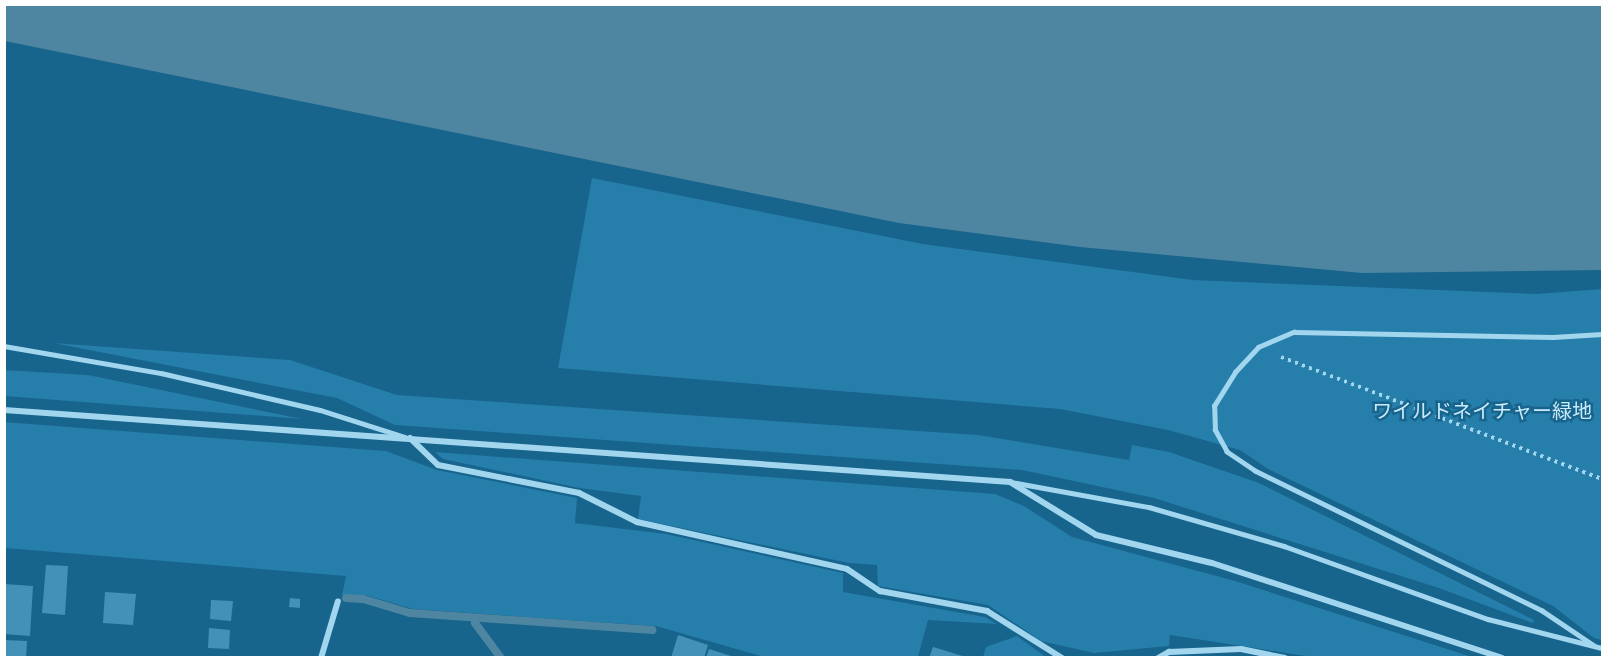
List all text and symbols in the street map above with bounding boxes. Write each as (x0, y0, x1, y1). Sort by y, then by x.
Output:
park label: ワイルドネイチャー緑地 (1372, 399, 1592, 423)

